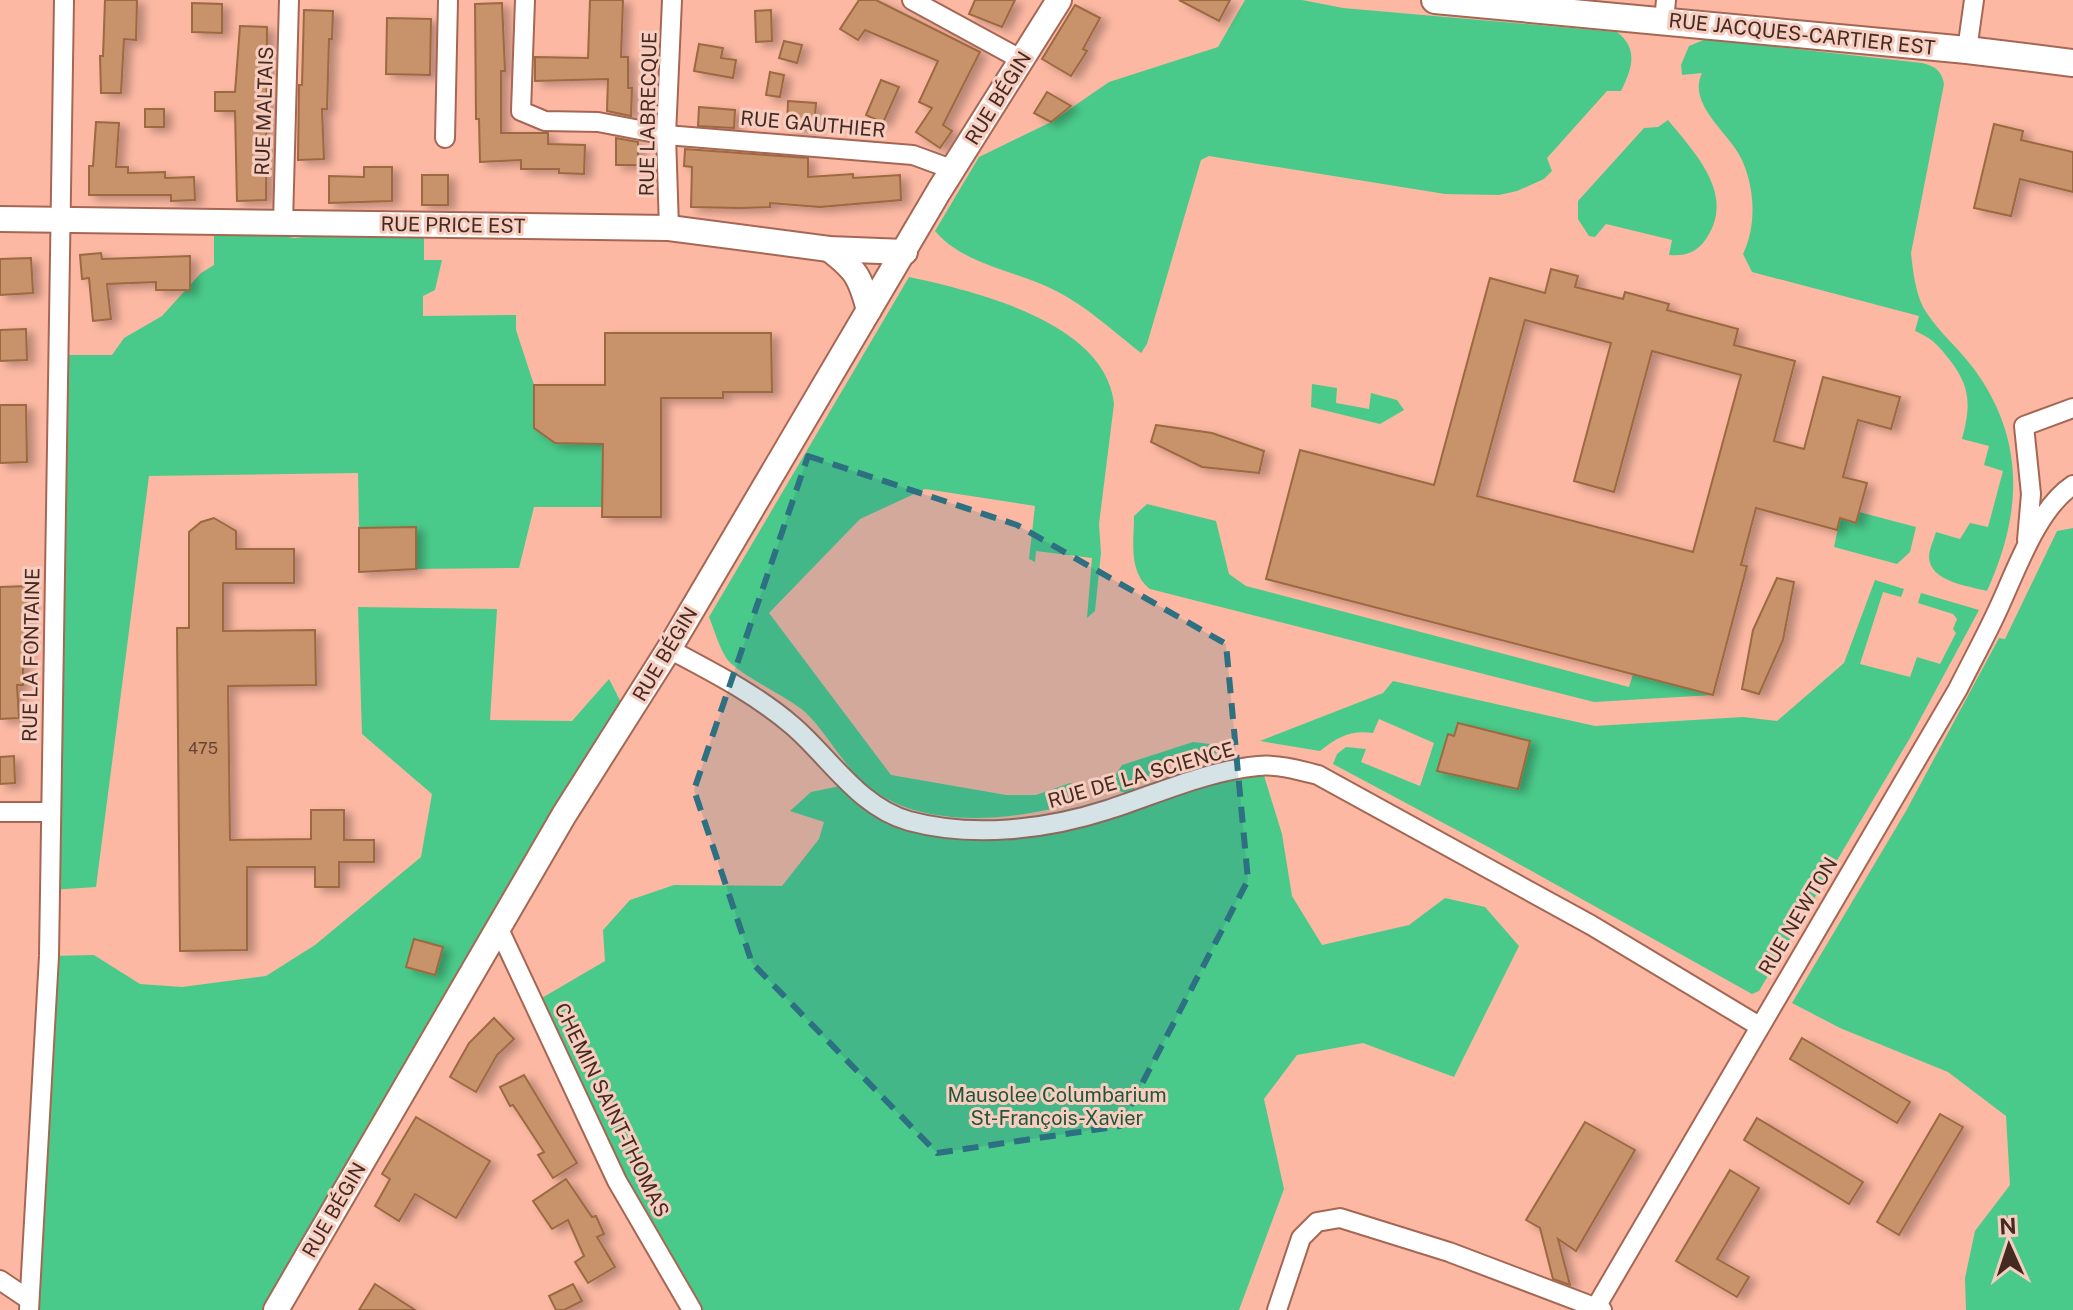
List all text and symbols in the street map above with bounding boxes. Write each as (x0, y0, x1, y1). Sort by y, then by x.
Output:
street label: RUE JACQUES-CARTIER EST (1668, 8, 1937, 60)
street label: RUE LABRECQUE (635, 31, 661, 197)
street label: RUE MALTAIS (250, 46, 278, 176)
street label: RUE BÉGIN (959, 46, 1036, 149)
street label: RUE GAUTHIER (739, 106, 887, 142)
street label: RUE PRICE EST (380, 212, 526, 238)
street label: RUE LA FONTAINE (17, 568, 45, 742)
street label: RUE BÉGIN (627, 602, 703, 706)
street label: RUE DE LA SCIENCE (1045, 737, 1237, 813)
house number: 475 (188, 739, 218, 758)
street label: RUE NEWTON (1753, 853, 1843, 979)
street label: CHEMIN SAINT-THOMAS (550, 999, 674, 1221)
park label: Mausolee Columbarium St-François-Xavier (947, 1083, 1167, 1130)
street label: RUE BÉGIN (296, 1158, 371, 1262)
north arrow (1969, 1206, 2049, 1286)
text: N (1999, 1213, 2017, 1239)

